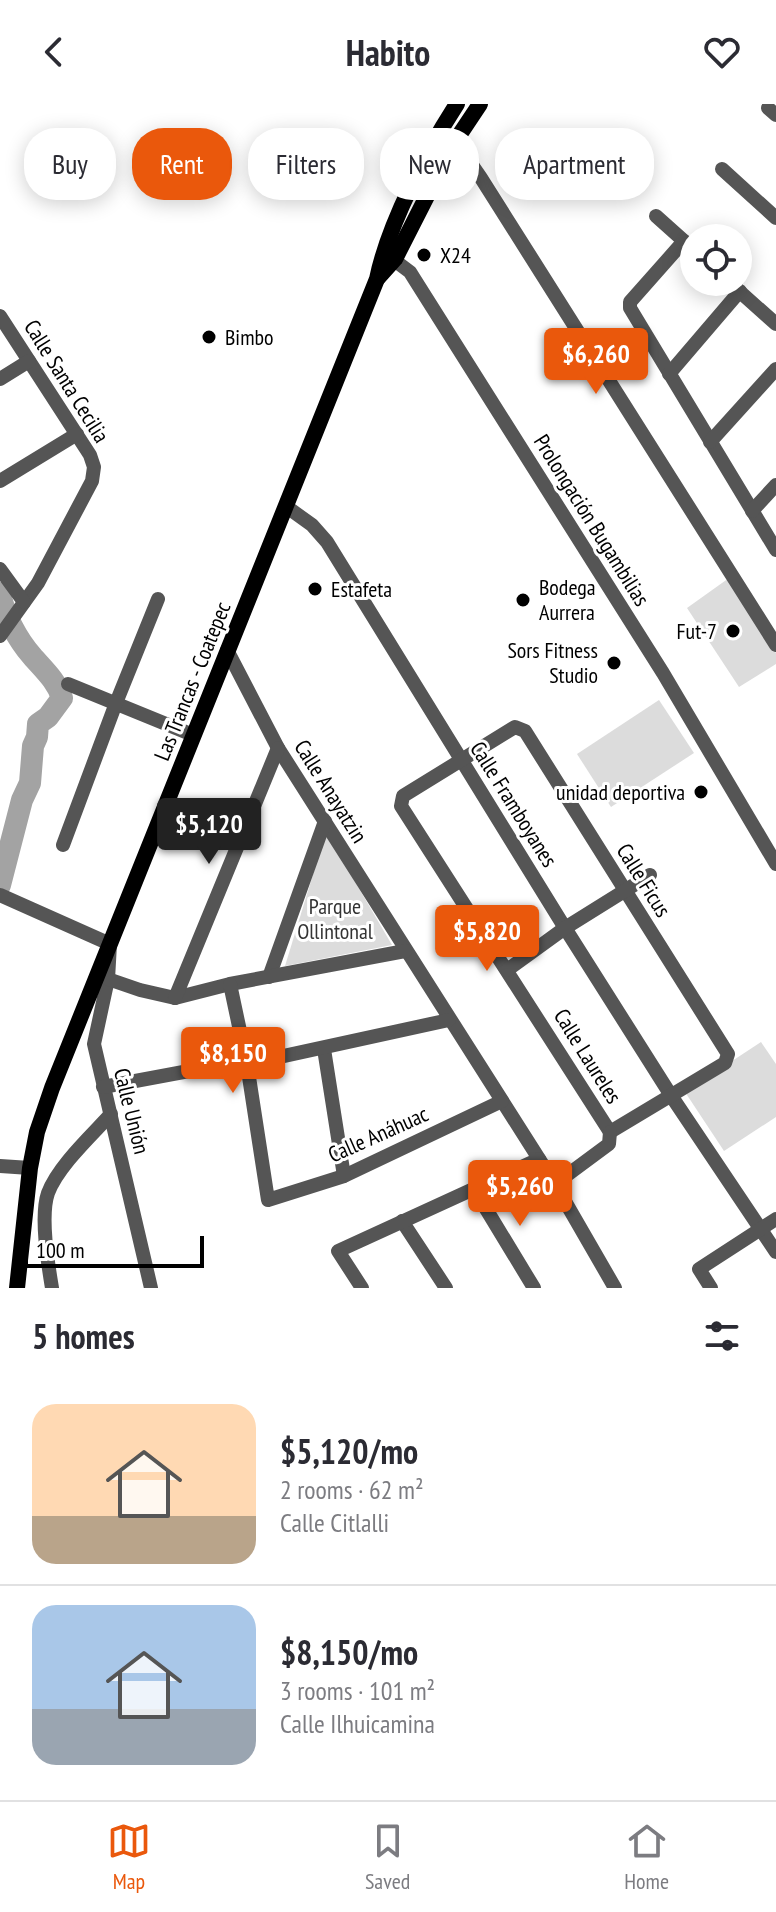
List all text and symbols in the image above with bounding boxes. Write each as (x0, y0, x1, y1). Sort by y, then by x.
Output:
text: Habito (346, 29, 430, 76)
icon: back (32, 30, 76, 74)
icon: heart (700, 30, 744, 74)
chip: Buy (24, 128, 116, 200)
chip: Rent (132, 128, 232, 200)
chip: Filters (248, 128, 364, 200)
chip: New (380, 128, 479, 200)
chip: Apartment (495, 128, 654, 200)
map controls (680, 224, 752, 296)
button: locate (680, 224, 752, 296)
place label: X24 (440, 241, 471, 269)
marker: X24 (415, 246, 433, 264)
street label: Calle Santa Cecilia (18, 314, 116, 448)
place label: Bimbo (225, 323, 274, 351)
marker: Bimbo (200, 328, 218, 346)
pin: $6,260 (531, 328, 661, 396)
text: $6,260 (562, 337, 630, 370)
street label: Prolongación Bugambilias (528, 429, 656, 611)
place label: Bodega Aurrera (539, 573, 596, 626)
place label: Estafeta (331, 575, 392, 603)
marker: Estafeta (306, 580, 324, 598)
marker: Bodega Aurrera (514, 591, 532, 609)
street label: Las Trancas - Coatepec (147, 597, 237, 764)
place label: Fut-7 (677, 617, 717, 645)
marker: Fut-7 (724, 622, 742, 640)
place label: Sors Fitness Studio (507, 636, 598, 689)
marker: Sors Fitness Studio (605, 654, 623, 672)
street label: Calle Anayatzin (288, 734, 374, 848)
street label: Calle Framboyanes (464, 736, 564, 872)
place label: unidad deportiva (556, 778, 685, 806)
marker: unidad deportiva (692, 783, 710, 801)
pin: $5,120 (144, 798, 274, 866)
text: $5,120 (175, 807, 243, 840)
street label: Calle Ficus (611, 838, 677, 922)
park label: Parque Ollintonal (297, 892, 374, 945)
pin: $5,820 (422, 905, 552, 973)
text: $5,820 (453, 914, 521, 947)
street label: Calle Laureles (548, 1003, 628, 1109)
pin: $8,150 (168, 1027, 298, 1095)
text: $8,150 (199, 1036, 267, 1069)
street label: Calle Unión (108, 1065, 156, 1157)
street label: Calle Anáhuac (324, 1099, 433, 1168)
pin: $5,260 (455, 1160, 585, 1228)
text: $5,260 (486, 1169, 554, 1202)
scale bar (24, 1232, 204, 1268)
text: 100 m (36, 1236, 85, 1264)
text: 5 homes (32, 1314, 135, 1358)
icon: filters (700, 1314, 744, 1358)
text: $5,120/mo (280, 1429, 418, 1473)
icon: home (96, 1436, 192, 1532)
text: 2 rooms · 62 m² (280, 1473, 424, 1506)
text: Calle Citlalli (280, 1506, 389, 1539)
text: $8,150/mo (280, 1630, 418, 1674)
icon: home (96, 1637, 192, 1733)
text: 3 rooms · 101 m² (280, 1674, 435, 1707)
text: Calle Ilhuicamina (280, 1707, 435, 1740)
tab: Map (107, 1819, 151, 1895)
tab: Saved (365, 1819, 410, 1895)
tab: Home (624, 1819, 669, 1895)

